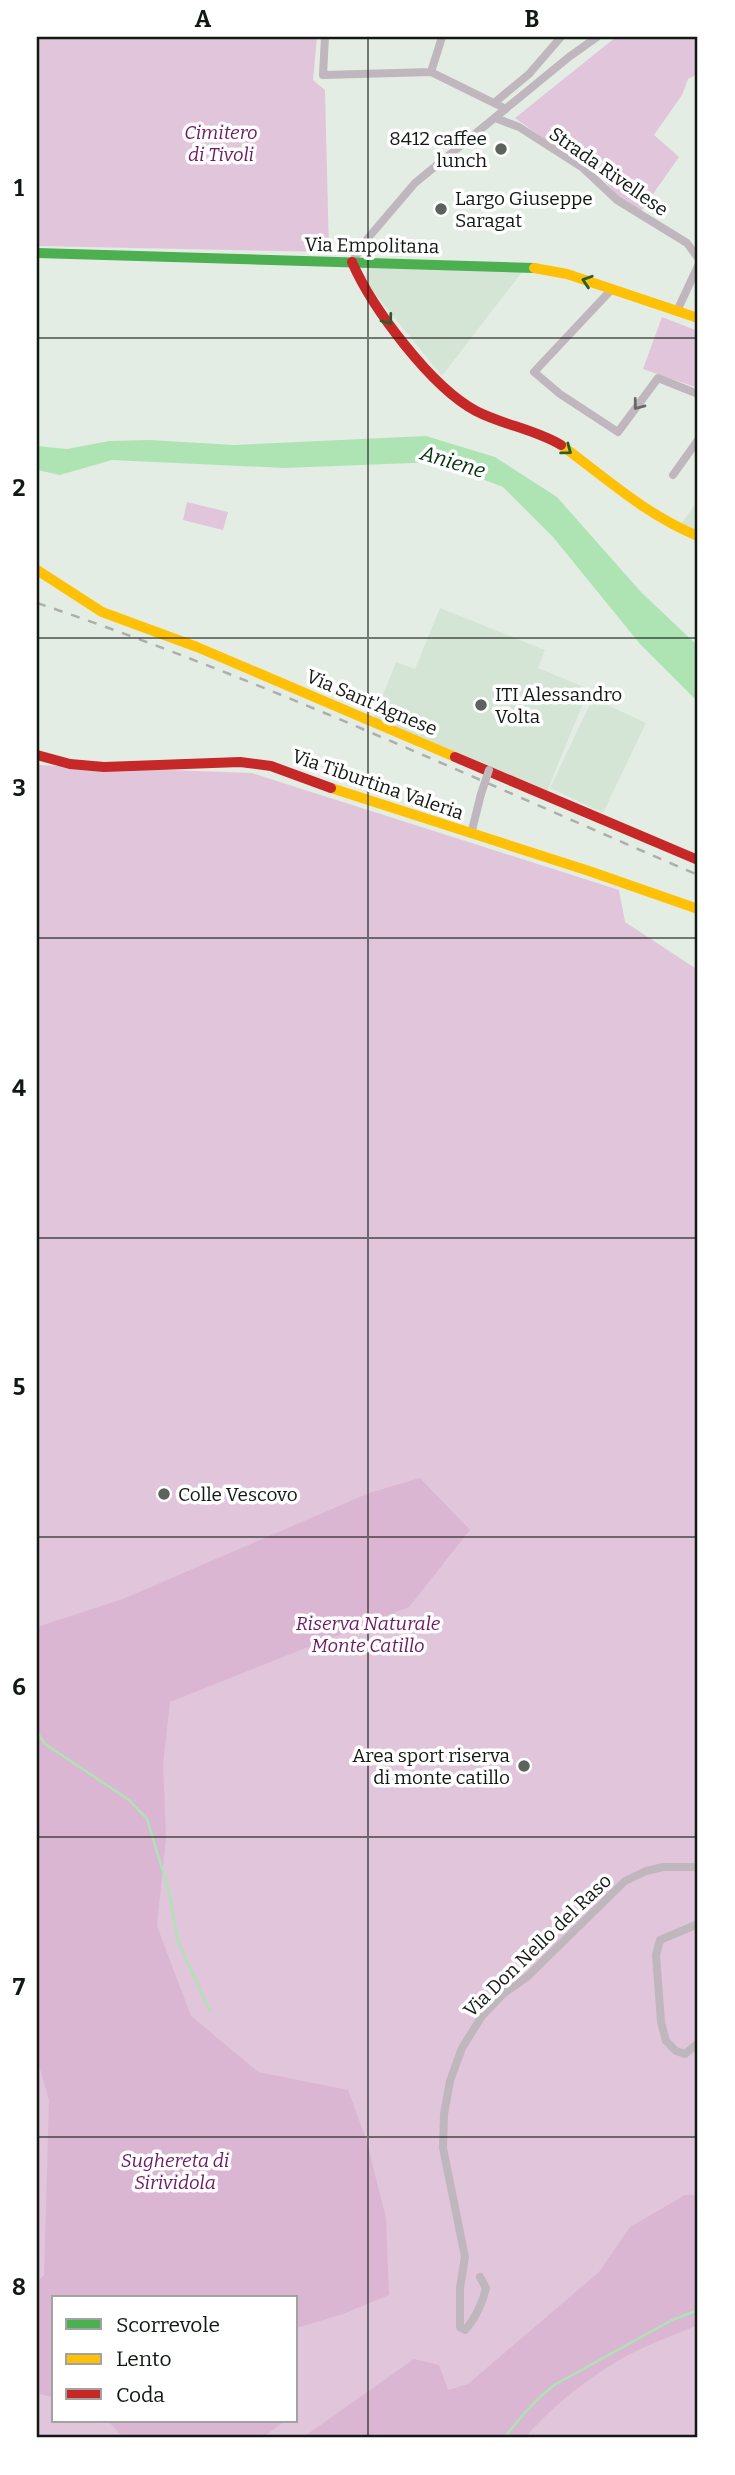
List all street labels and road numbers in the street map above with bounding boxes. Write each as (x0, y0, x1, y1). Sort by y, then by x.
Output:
street label: Strada Rivellese (545, 122, 673, 221)
street label: Via Empolitana (305, 233, 440, 258)
street label: Via Sant'Agnese (303, 665, 441, 740)
street label: Via Tiburtina Valeria (289, 744, 467, 825)
street label: Via Don Nello del Raso (459, 1869, 616, 2022)

